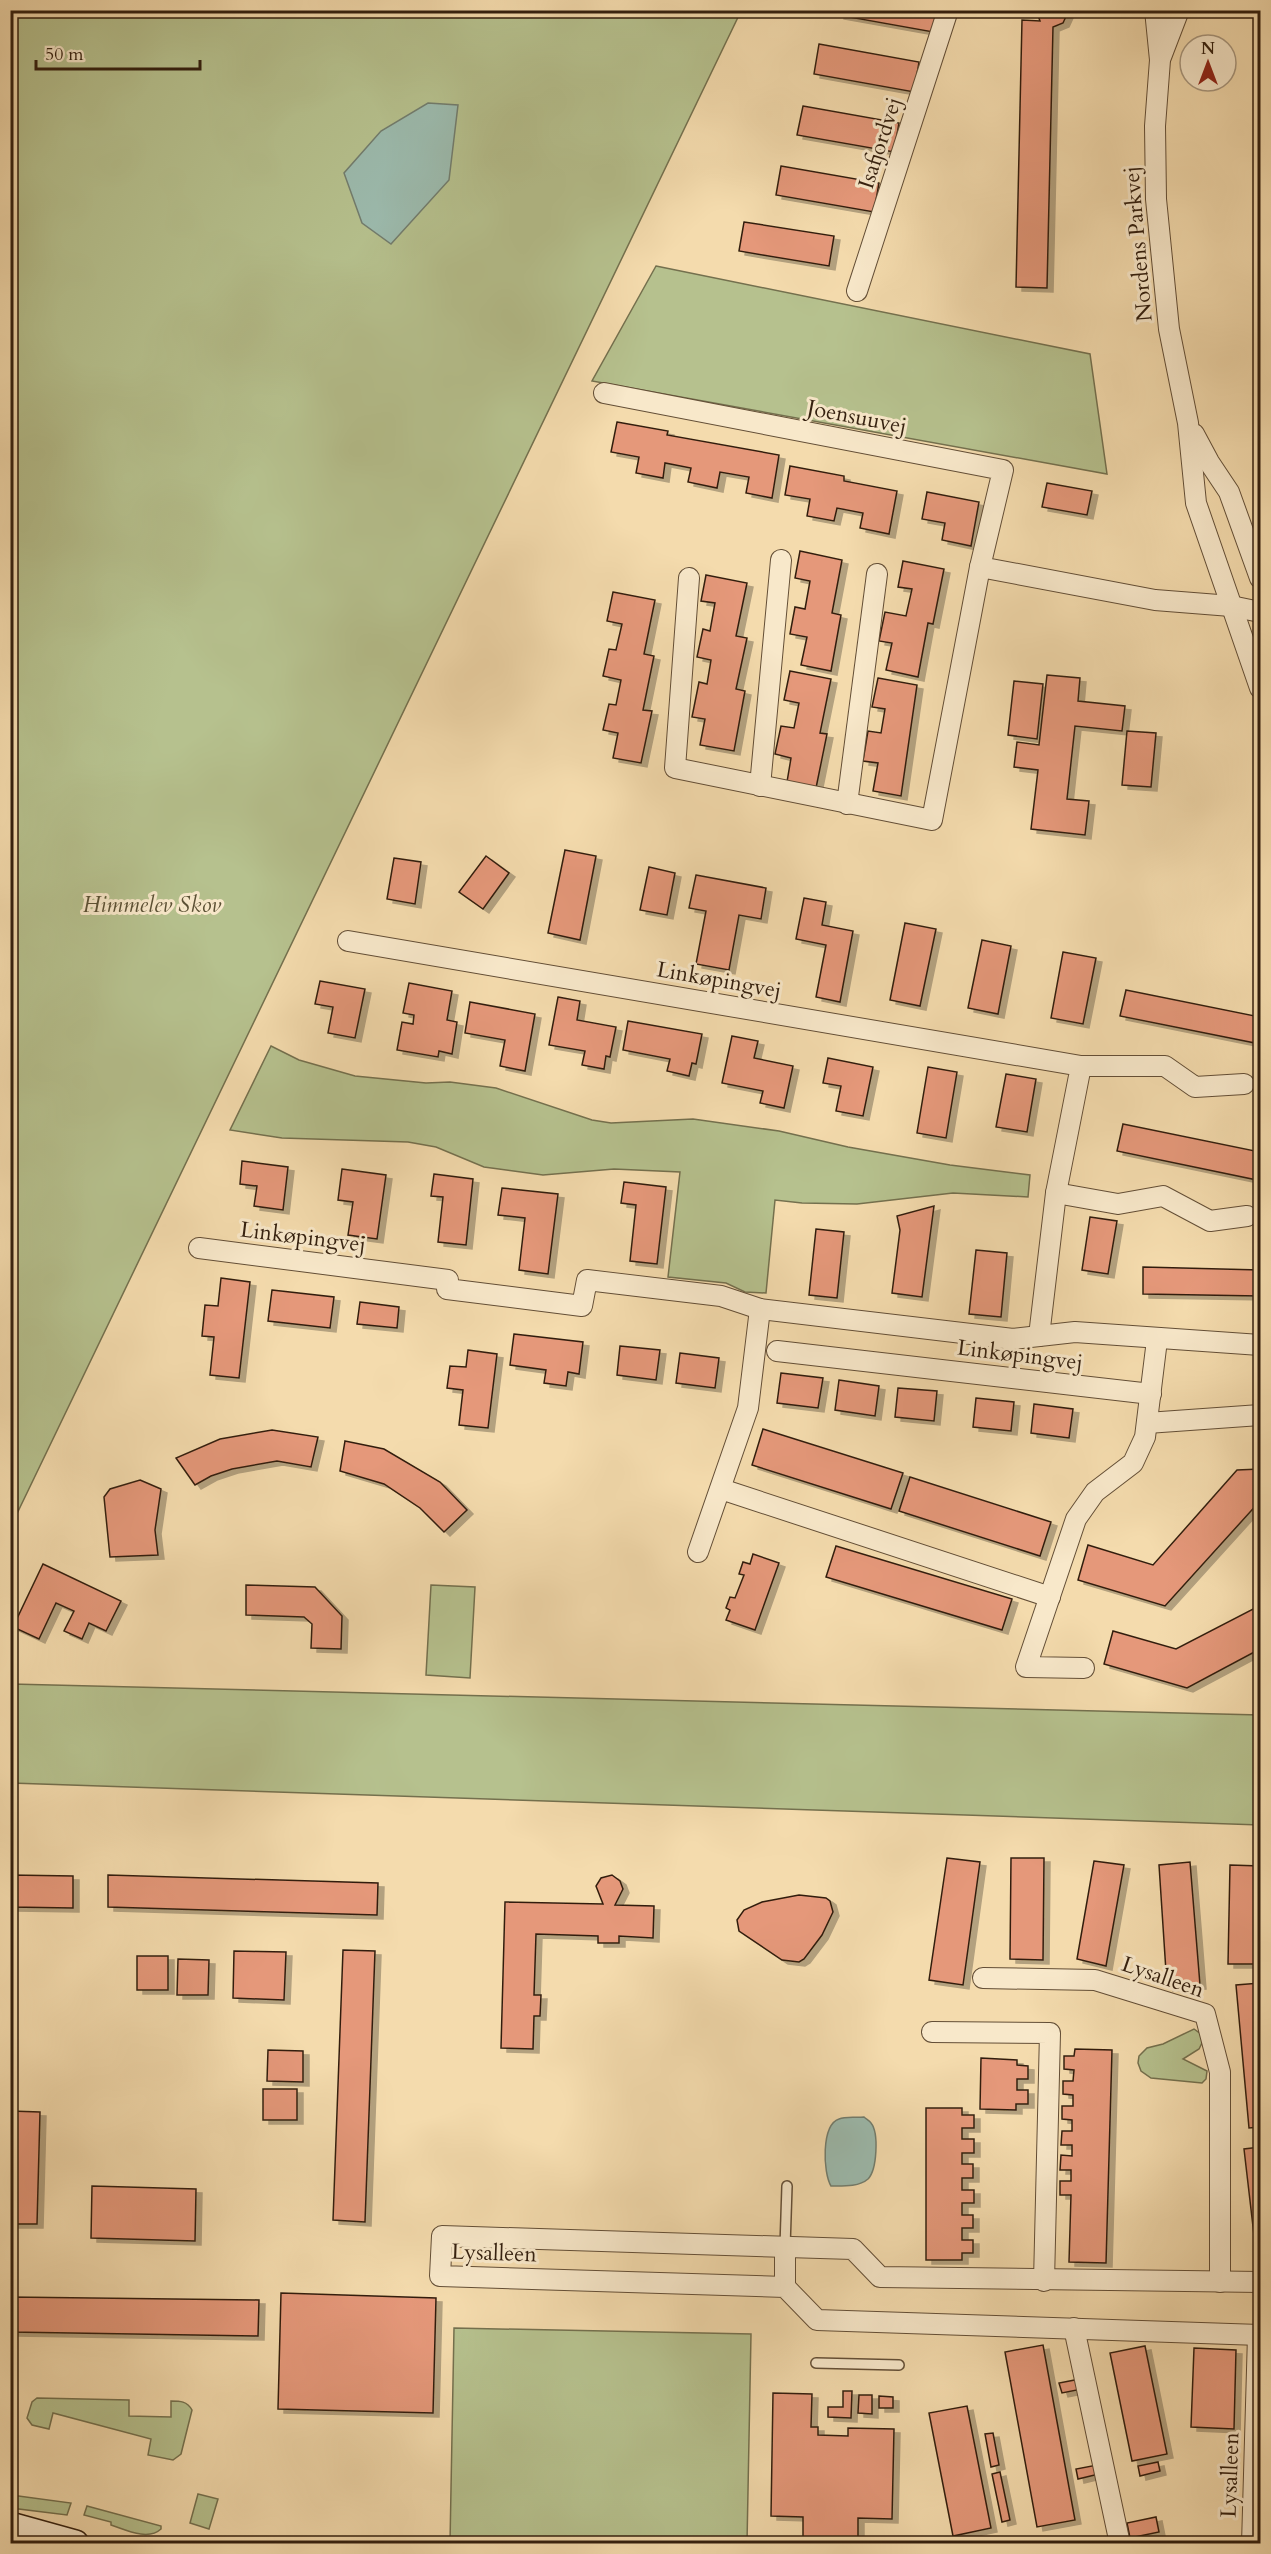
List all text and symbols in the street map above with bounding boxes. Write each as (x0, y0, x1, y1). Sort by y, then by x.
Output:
scale bar (36, 33, 200, 71)
north arrow (1178, 33, 1238, 93)
text: N (1201, 38, 1215, 60)
text: 50 m (45, 42, 84, 67)
street label: Isafjordvej (851, 93, 909, 193)
street label: Nordens Parkvej (1116, 165, 1160, 323)
street label: Joensuuvej (802, 392, 909, 441)
park label: Himmelev Skov (83, 890, 222, 920)
street label: Linkøpingvej (654, 954, 784, 1006)
street label: Linkøpingvej (239, 1214, 367, 1260)
street label: Linkøpingvej (956, 1332, 1084, 1378)
street label: Lysalleen (1118, 1949, 1209, 2005)
street label: Lysalleen (451, 2237, 538, 2269)
street label: Lysalleen (1214, 2431, 1246, 2518)

